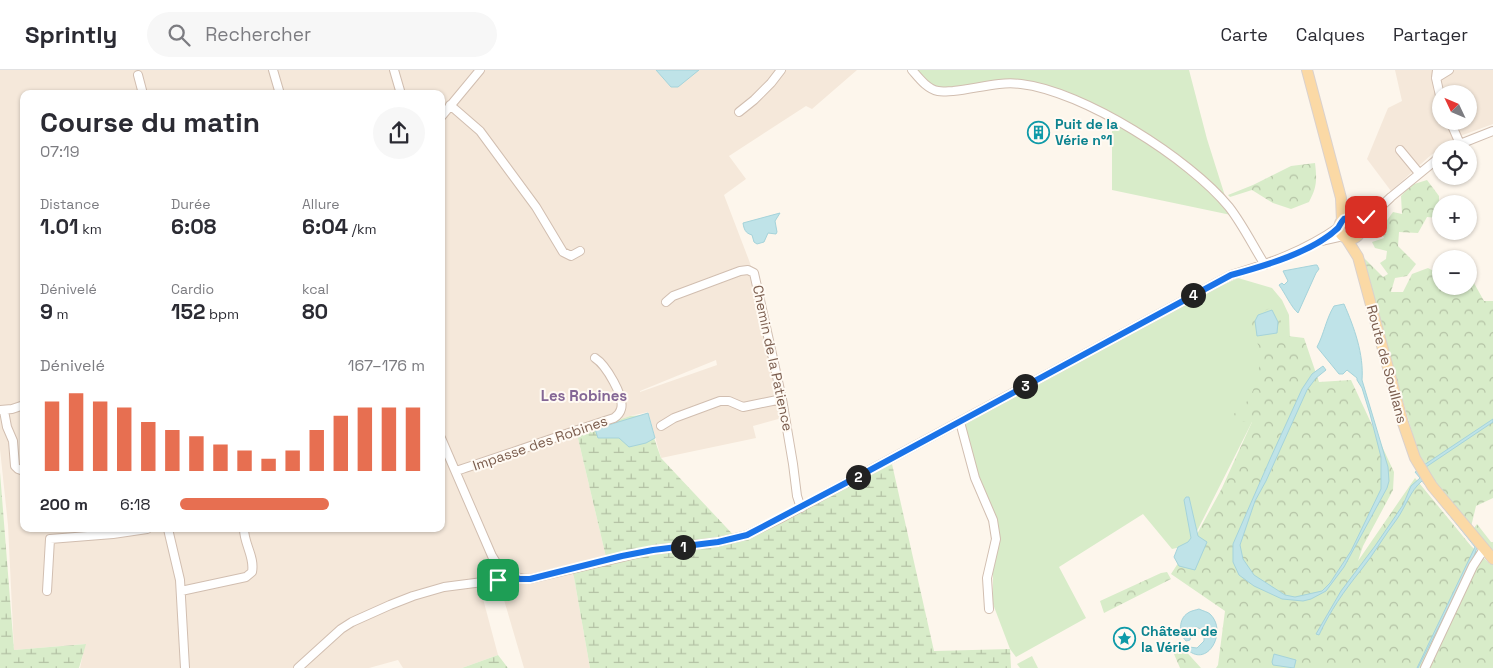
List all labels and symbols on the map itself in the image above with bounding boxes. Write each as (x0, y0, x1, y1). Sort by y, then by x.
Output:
north arrow (1432, 85, 1478, 130)
place label: Puit de la Vérie n°1 (1055, 115, 1118, 149)
building icon: Puit de la Vérie n°1 (1027, 120, 1051, 144)
pin (1345, 196, 1387, 238)
pin: 4 (1180, 282, 1206, 308)
street label: Chemin de la Patience (749, 283, 797, 433)
street label: Route de Soullans (1363, 303, 1411, 425)
pin: 3 (1012, 374, 1038, 398)
district label: Les Robines (541, 386, 627, 405)
street label: Impasse des Robines (470, 411, 610, 475)
pin: 2 (846, 464, 870, 490)
pin: 1 (670, 534, 696, 560)
pin (477, 559, 519, 601)
place label: Château de la Vérie (1141, 622, 1218, 656)
place icon: Château de la Vérie (1113, 627, 1137, 651)

